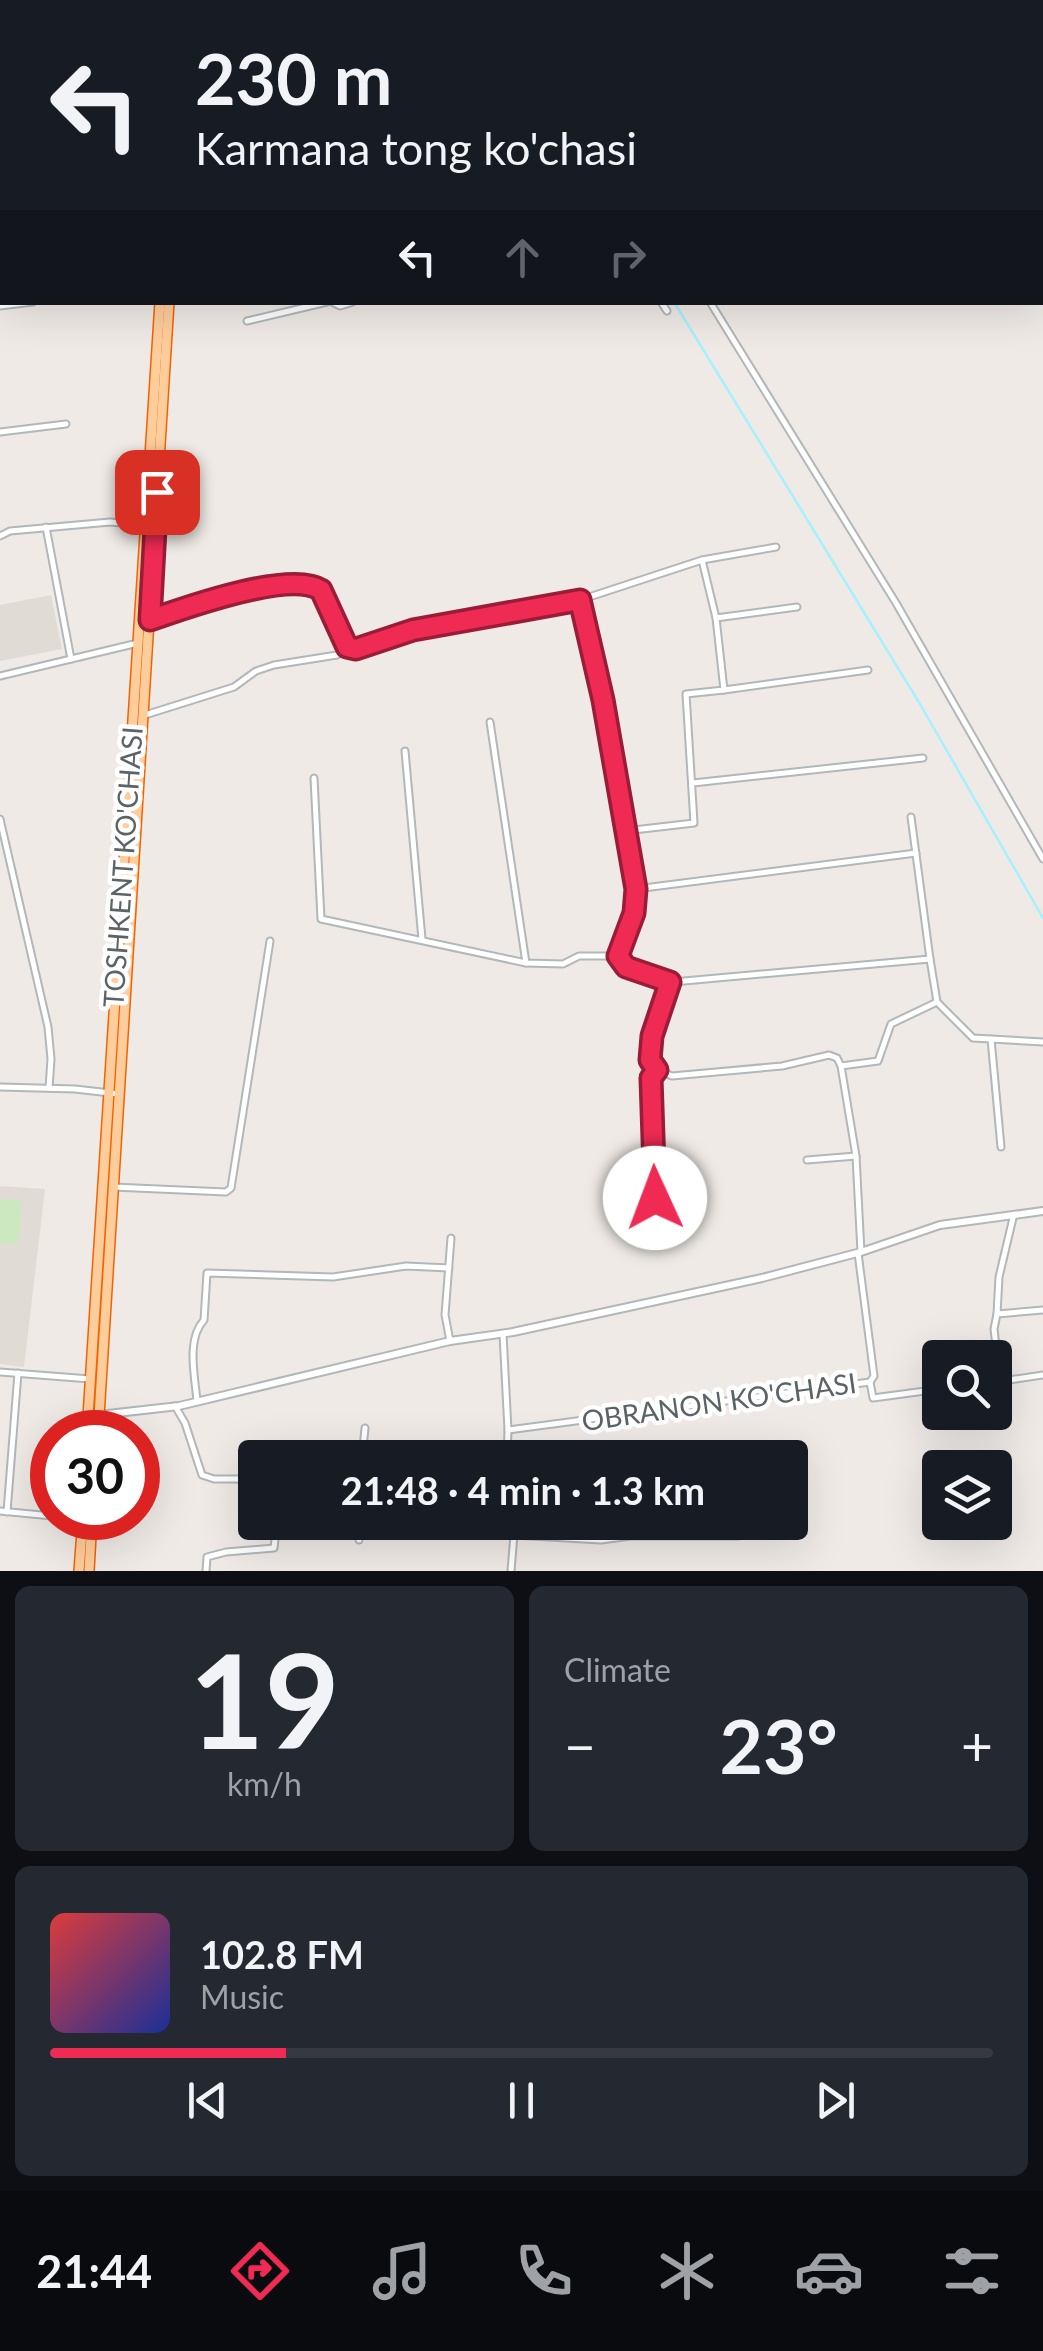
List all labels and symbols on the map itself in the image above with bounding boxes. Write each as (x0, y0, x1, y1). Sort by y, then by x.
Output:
pin (115, 450, 200, 535)
street label: TOSHKENT KO'CHASI (95, 726, 149, 1008)
position arrow (603, 1146, 707, 1250)
street label: OBRANON KO'CHASI (579, 1365, 858, 1437)
speed limit sign: 30 (30, 1410, 160, 1540)

